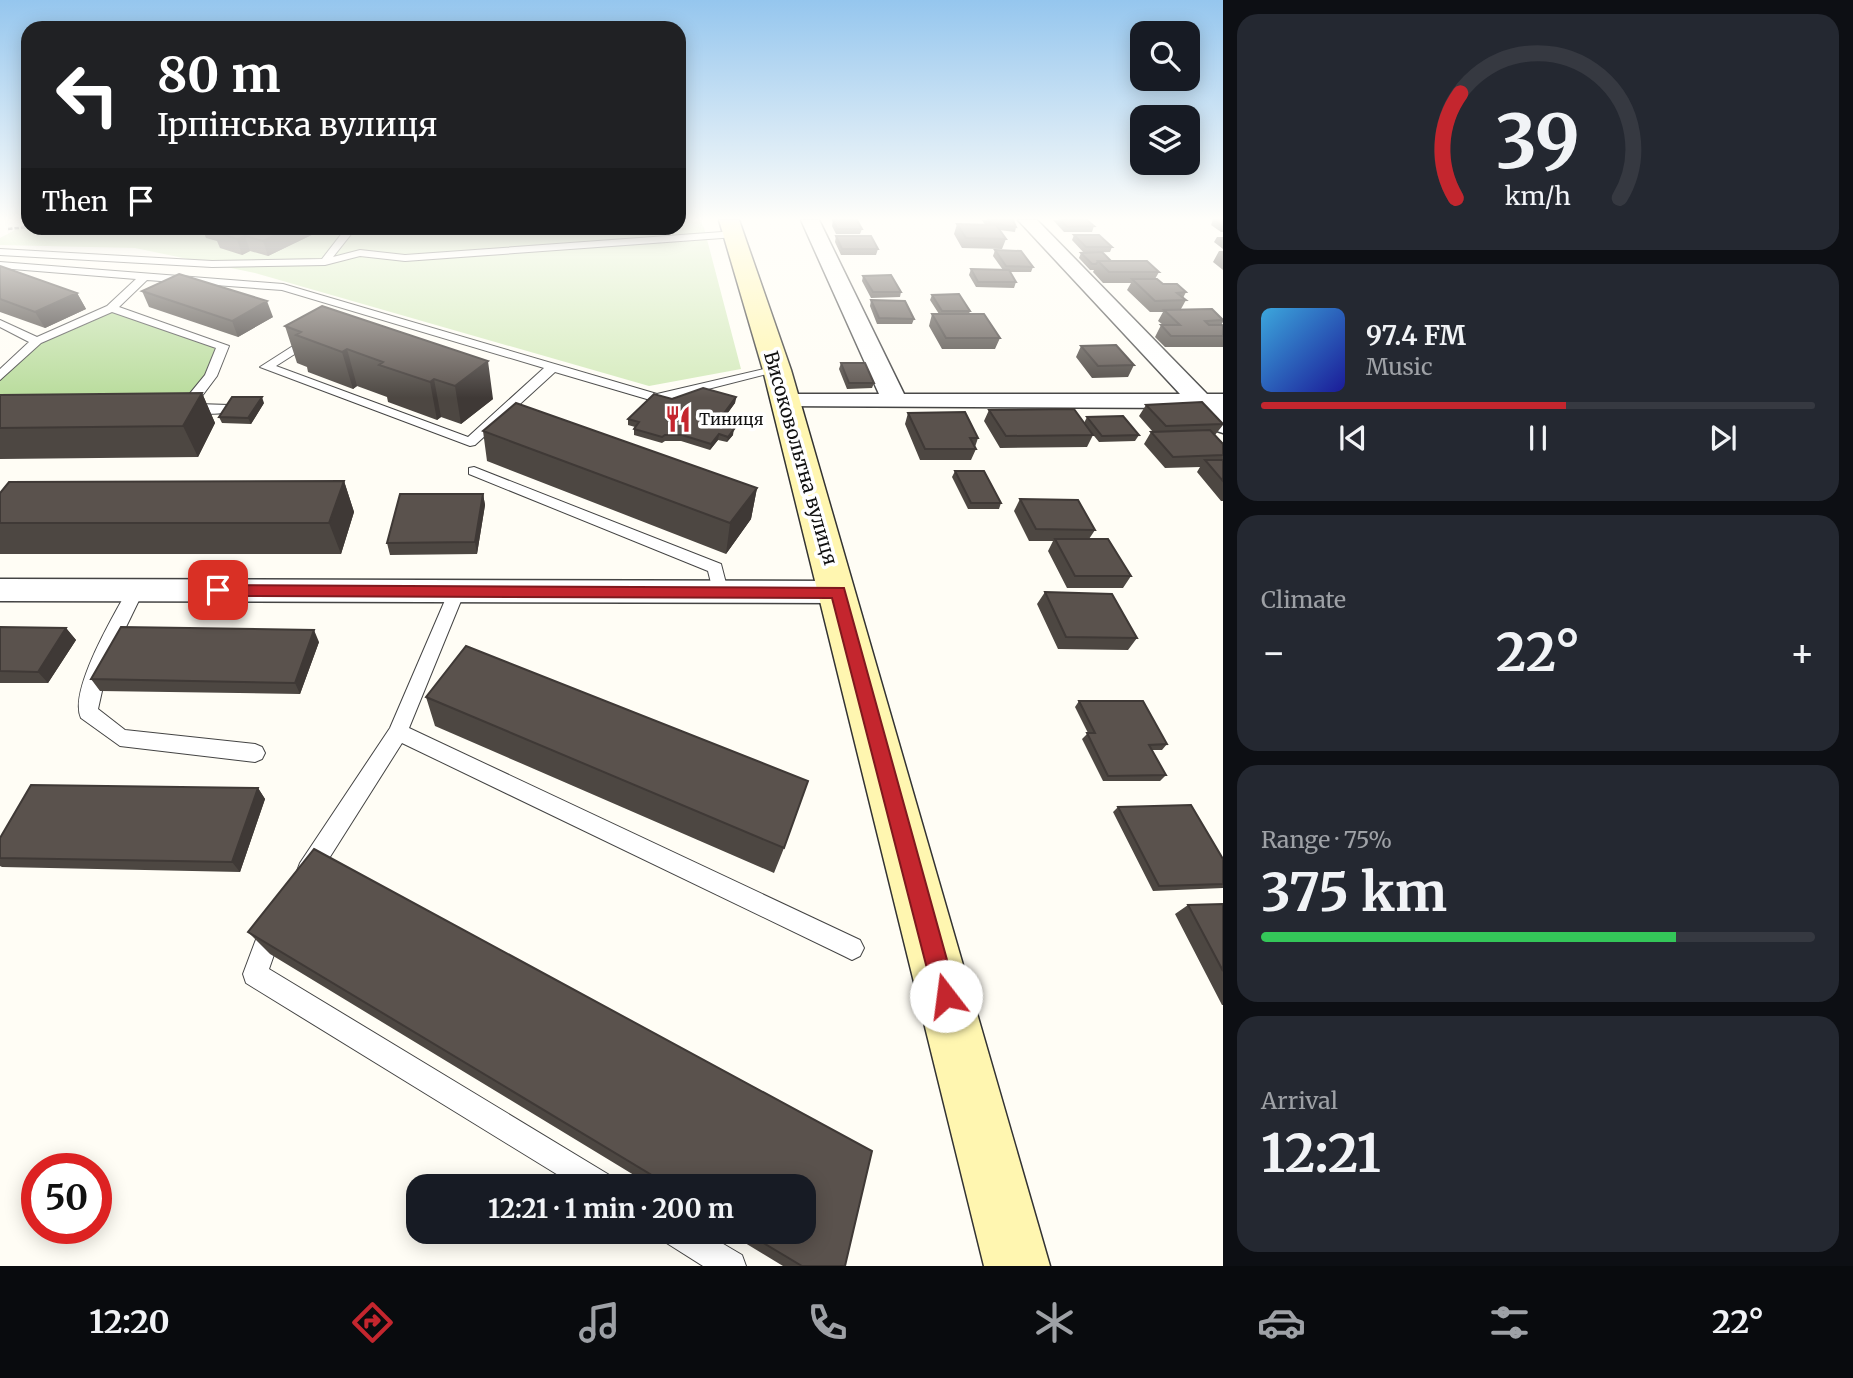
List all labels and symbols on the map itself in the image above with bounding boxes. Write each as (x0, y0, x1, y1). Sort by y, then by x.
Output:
street label: Високовольтна вулиця (759, 348, 843, 568)
restaurant icon: Тиниця (663, 404, 693, 434)
place label: Тиниця (699, 409, 763, 429)
pin (188, 560, 248, 620)
position arrow (909, 959, 983, 1033)
speed limit sign: 50 (21, 1153, 112, 1244)

